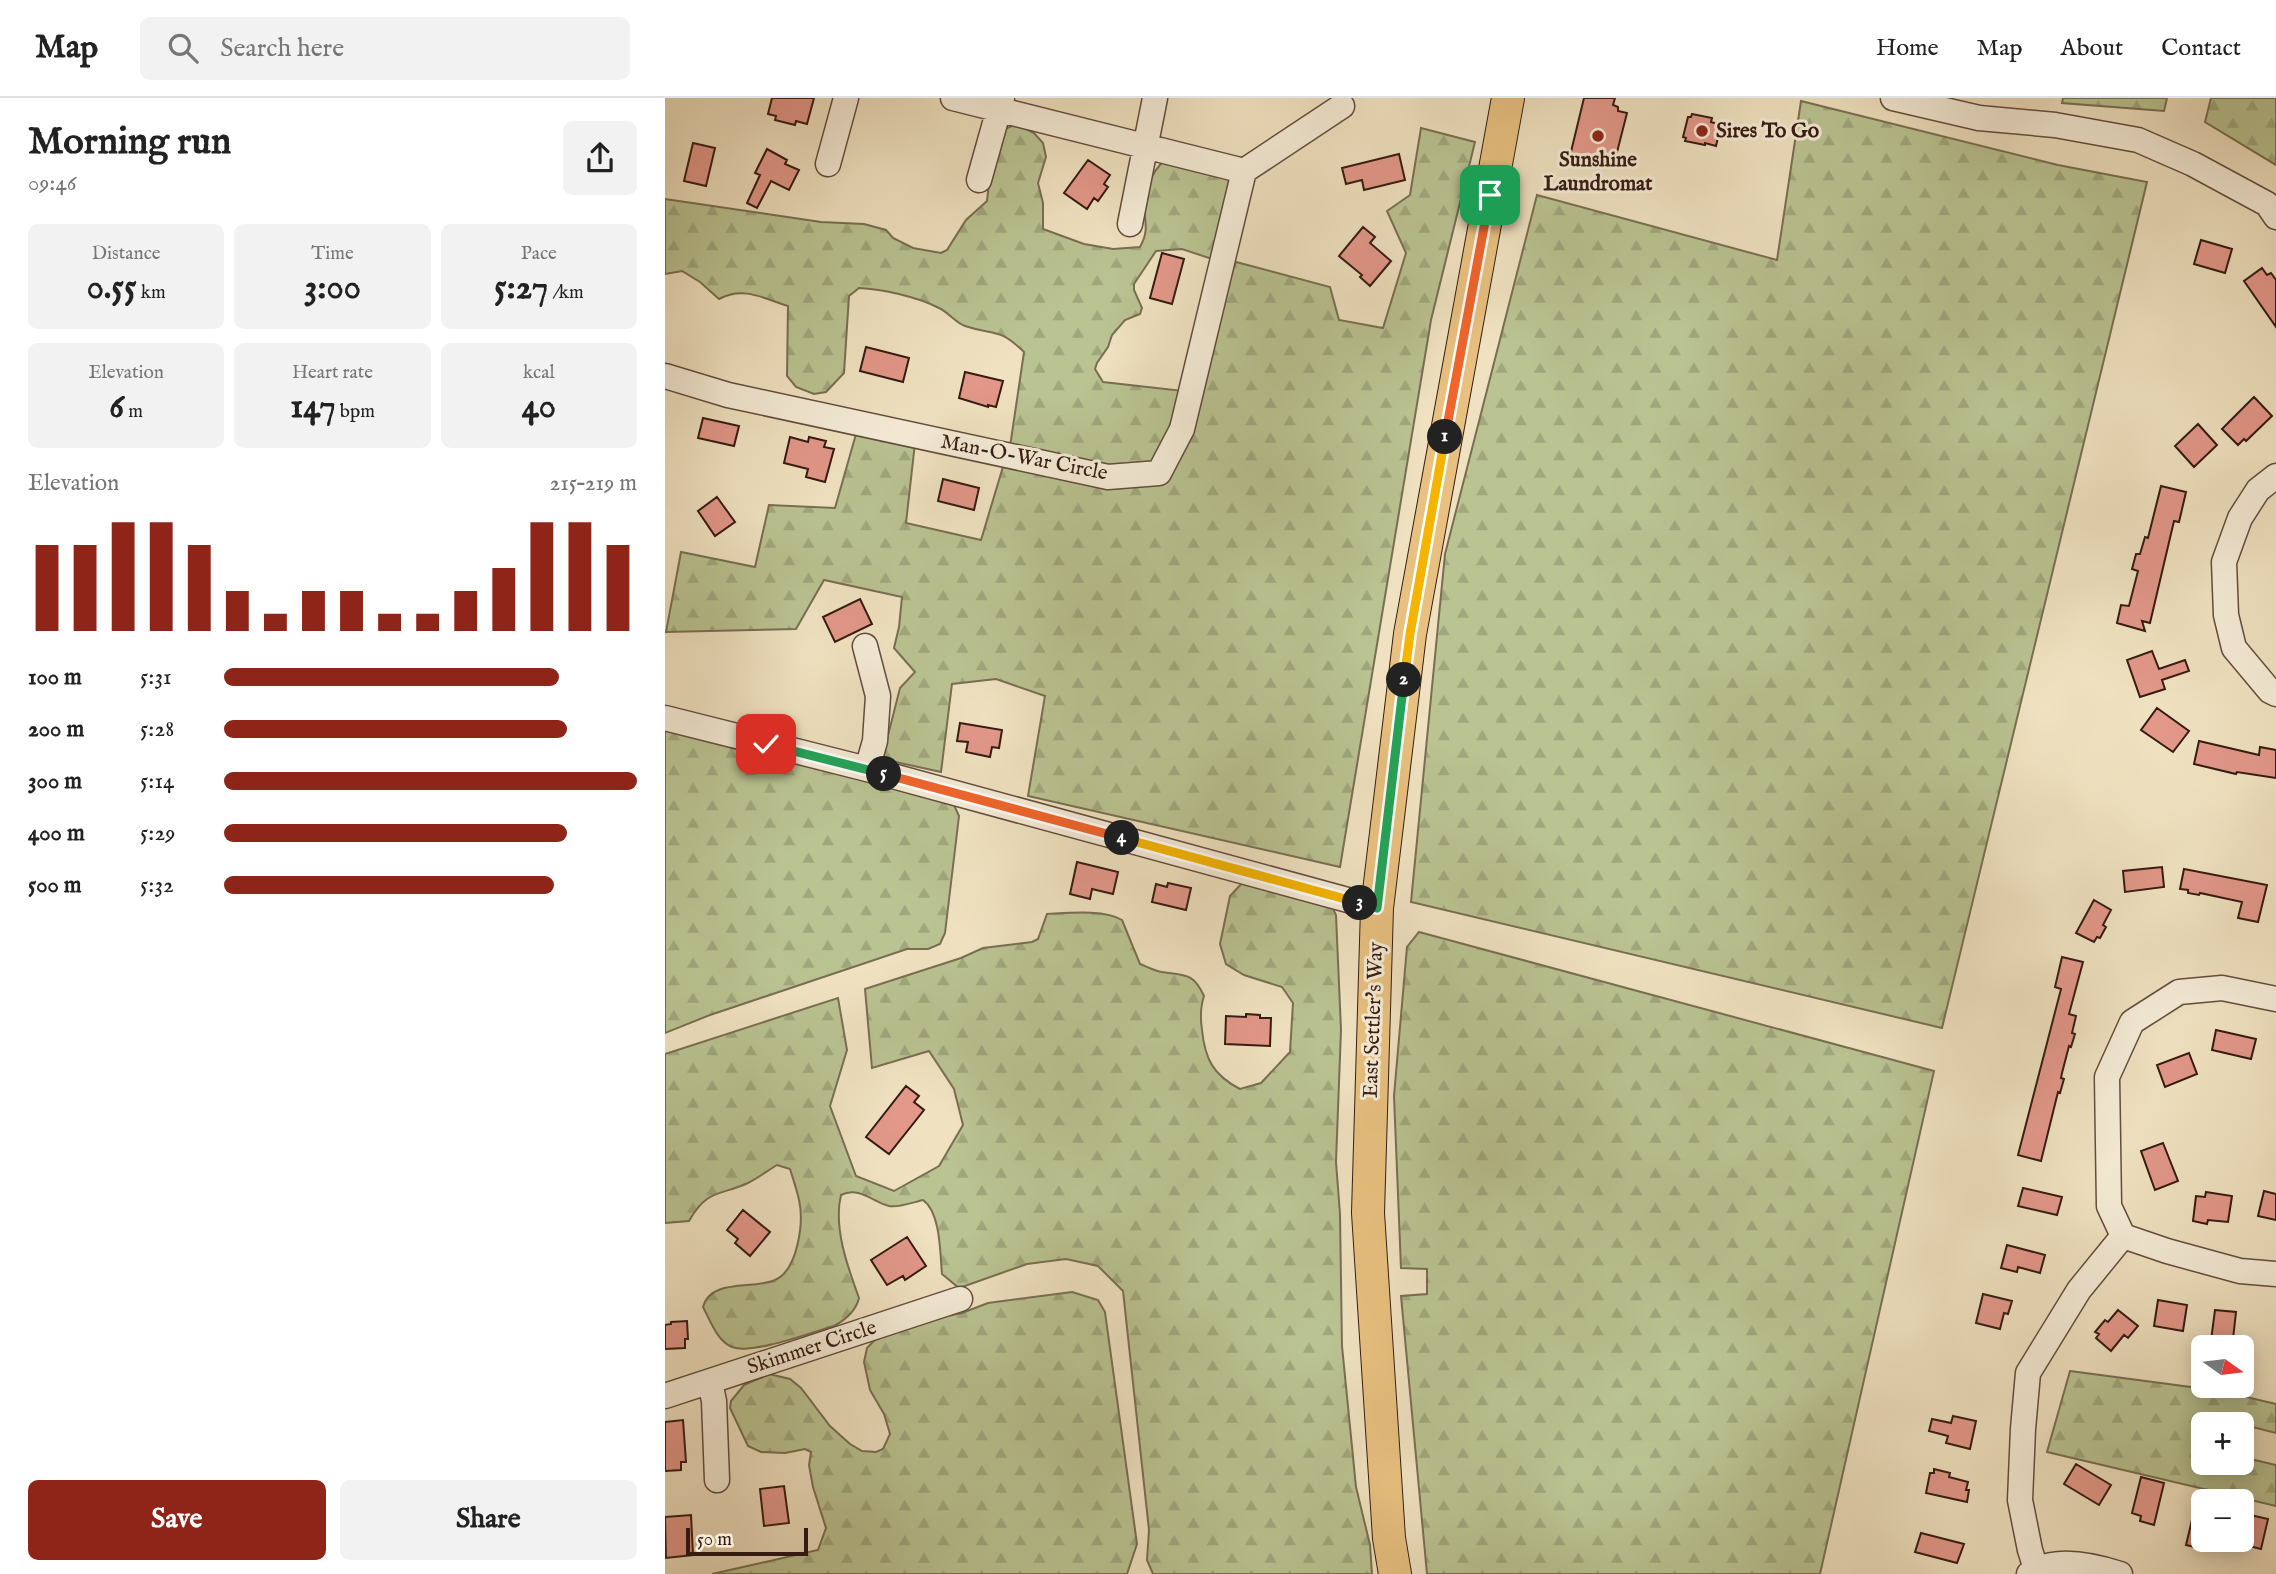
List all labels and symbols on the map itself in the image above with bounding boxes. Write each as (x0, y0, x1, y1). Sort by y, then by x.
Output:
place label: Sires To Go (1716, 118, 1820, 145)
marker: Sires To Go (1694, 123, 1710, 139)
marker: Sunshine Laundromat (1590, 128, 1606, 144)
place label: Sunshine Laundromat (1544, 147, 1653, 198)
pin (1460, 165, 1520, 225)
pin: 1 (1427, 420, 1463, 454)
street label: Man-O-War Circle (938, 429, 1110, 487)
pin: 2 (1387, 662, 1421, 698)
pin (736, 714, 796, 774)
pin: 5 (867, 756, 901, 792)
pin: 4 (1105, 820, 1140, 856)
pin: 3 (1343, 886, 1377, 920)
street label: East Settler's Way (1358, 941, 1390, 1099)
street label: Skimmer Circle (744, 1314, 880, 1382)
north arrow (2191, 1335, 2254, 1398)
scale bar (686, 1525, 809, 1557)

